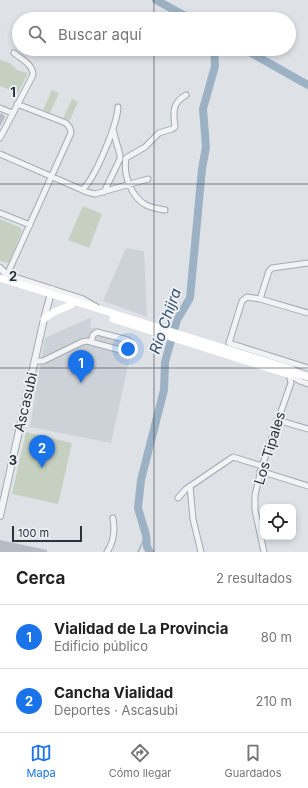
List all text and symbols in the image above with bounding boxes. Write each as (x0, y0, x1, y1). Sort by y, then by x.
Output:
search box (12, 12, 296, 56)
icon: search (26, 23, 48, 45)
text: Buscar aquí (58, 25, 142, 44)
text: 1 (10, 84, 16, 100)
text: 2 (9, 268, 17, 284)
water label: Río Chijra (145, 286, 185, 356)
your location (118, 339, 138, 359)
pin: 1 (68, 350, 94, 383)
street label: Ascasubi (10, 371, 40, 433)
street label: Los Tipales (250, 409, 288, 487)
pin: 2 (29, 435, 55, 468)
text: 3 (9, 452, 17, 468)
map controls (260, 504, 296, 540)
button: locate (260, 504, 296, 540)
scale bar (12, 524, 82, 543)
text: 100 m (18, 526, 49, 540)
text: Cerca (16, 568, 65, 588)
text: 2 resultados (216, 570, 292, 586)
text: Vialidad de La Provincia (54, 619, 228, 638)
text: 1 (26, 629, 32, 645)
text: 80 m (261, 629, 292, 645)
text: Edificio público (54, 638, 148, 654)
text: Cancha Vialidad (54, 683, 173, 702)
text: 2 (25, 693, 33, 709)
text: 210 m (256, 693, 292, 709)
text: Deportes · Ascasubi (54, 702, 178, 718)
tab: Mapa (27, 742, 56, 780)
tab: Cómo llegar (109, 742, 172, 780)
tab: Guardados (225, 742, 281, 780)

